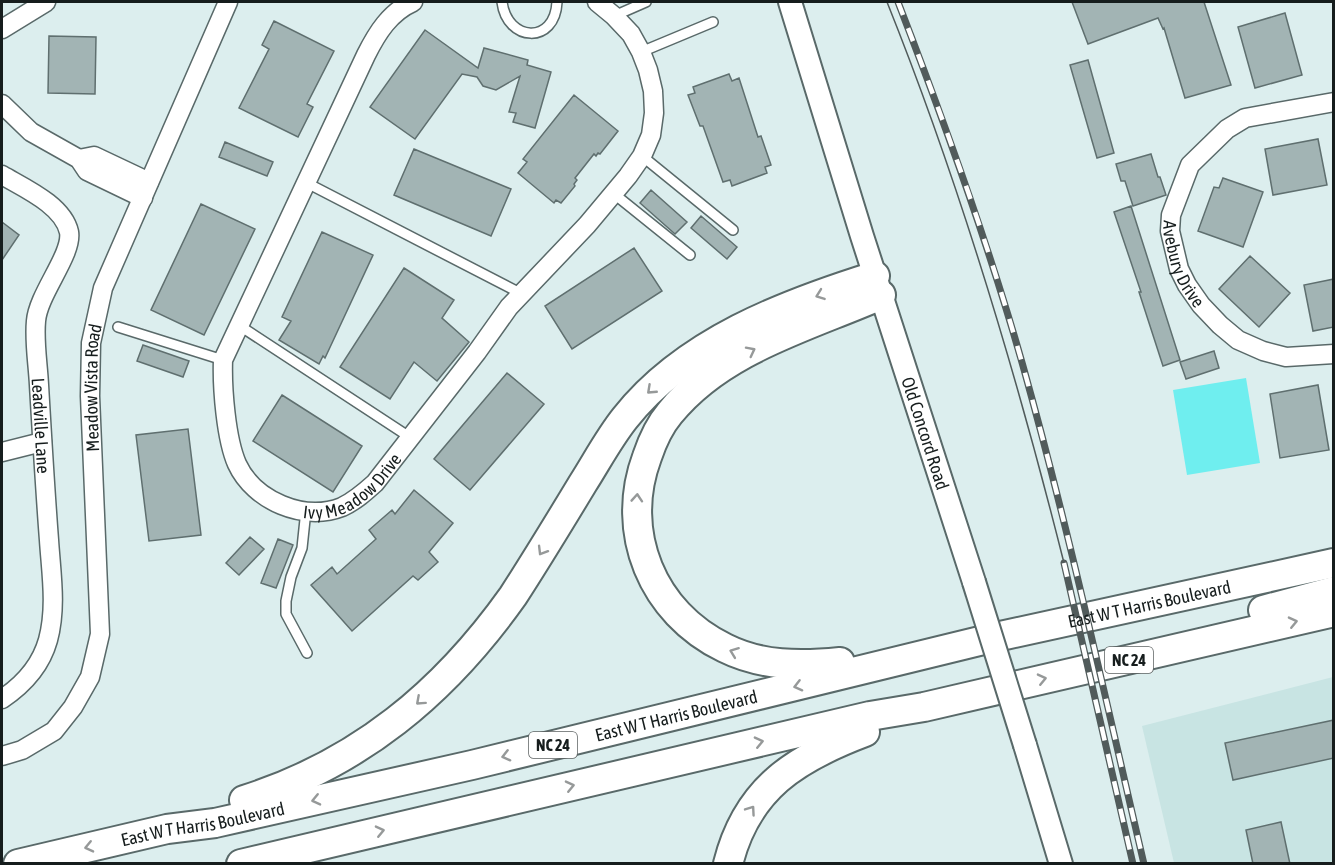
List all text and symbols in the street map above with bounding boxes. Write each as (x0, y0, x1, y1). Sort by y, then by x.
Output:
street label: Avebury Drive (1159, 220, 1210, 311)
one-way arrow (815, 287, 826, 300)
street label: Meadow Vista Road (79, 322, 105, 452)
one-way arrow (745, 347, 755, 358)
street label: Old Concord Road (898, 374, 954, 492)
street label: Leadville Lane (28, 377, 55, 474)
one-way arrow (647, 383, 658, 394)
street label: Ivy Meadow Drive (302, 449, 405, 522)
one-way arrow (630, 493, 643, 502)
one-way arrow (537, 545, 549, 555)
street label: East W T Harris Boulevard (1066, 575, 1232, 632)
one-way arrow (1288, 616, 1298, 629)
one-way arrow (730, 646, 740, 659)
road number: NC 24 (1105, 647, 1153, 673)
one-way arrow (1037, 674, 1047, 687)
one-way arrow (793, 678, 803, 691)
street label: East W T Harris Boulevard (593, 685, 759, 745)
one-way arrow (416, 694, 427, 705)
road number: NC 24 (529, 732, 577, 758)
one-way arrow (754, 736, 764, 749)
one-way arrow (502, 749, 512, 762)
one-way arrow (564, 781, 574, 794)
one-way arrow (312, 792, 322, 805)
street label: East W T Harris Boulevard (119, 797, 286, 850)
one-way arrow (744, 806, 755, 817)
one-way arrow (374, 825, 384, 838)
one-way arrow (85, 839, 95, 852)

